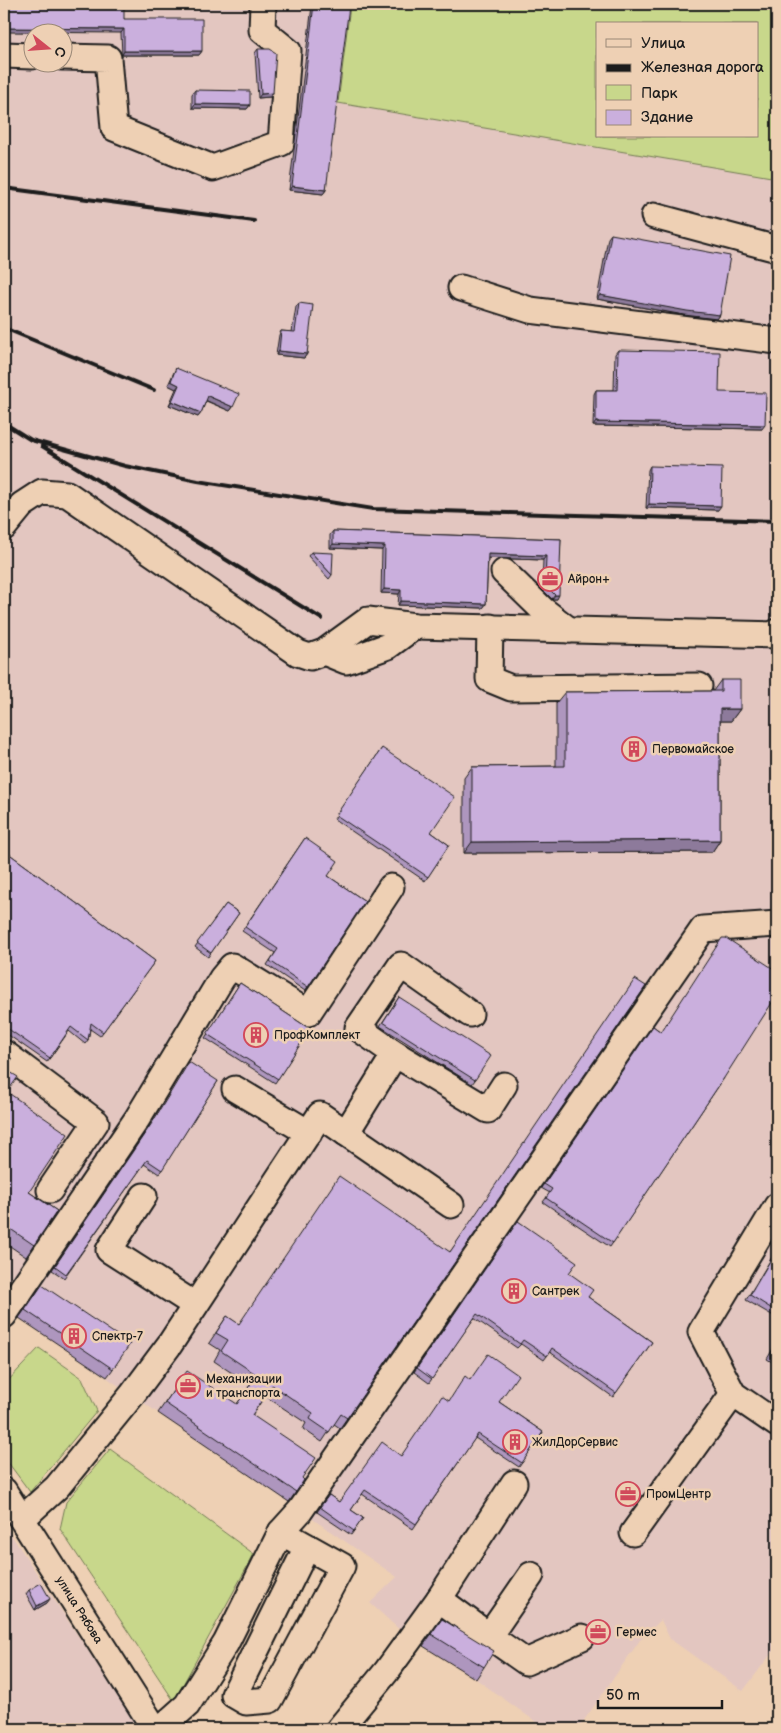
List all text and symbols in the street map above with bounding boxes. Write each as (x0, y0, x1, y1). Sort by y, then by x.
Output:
north arrow (22, 22, 72, 72)
legend (596, 22, 758, 138)
text: Улица (641, 34, 686, 53)
text: С (50, 45, 70, 59)
text: Железная дорога (641, 58, 764, 77)
text: Парк (641, 84, 678, 103)
text: Здание (641, 108, 693, 127)
office icon: Айрон+ (537, 566, 563, 592)
place label: Айрон+ (567, 572, 610, 587)
building icon: Первомайское (621, 736, 647, 762)
place label: Первомайское (652, 742, 734, 757)
building icon: ПрофКомплект (243, 1022, 269, 1048)
place label: ПрофКомплект (274, 1028, 361, 1043)
building icon: Сантрек (501, 1278, 527, 1304)
place label: Сантрек (532, 1284, 580, 1299)
building icon: Спектр-7 (61, 1323, 87, 1349)
place label: Спектр-7 (92, 1329, 143, 1344)
place label: Механизации и транспорта (206, 1372, 282, 1401)
office icon: Механизации и транспорта (175, 1373, 201, 1399)
building icon: ЖилДорСервис (502, 1429, 528, 1455)
place label: ЖилДорСервис (532, 1435, 618, 1450)
office icon: ПромЦентр (615, 1481, 641, 1507)
place label: ПромЦентр (646, 1487, 711, 1502)
street label: улица Рябова (52, 1573, 106, 1647)
office icon: Гермес (585, 1619, 611, 1645)
place label: Гермес (616, 1625, 657, 1640)
scale bar (598, 1678, 722, 1710)
text: 50 m (606, 1686, 640, 1705)

